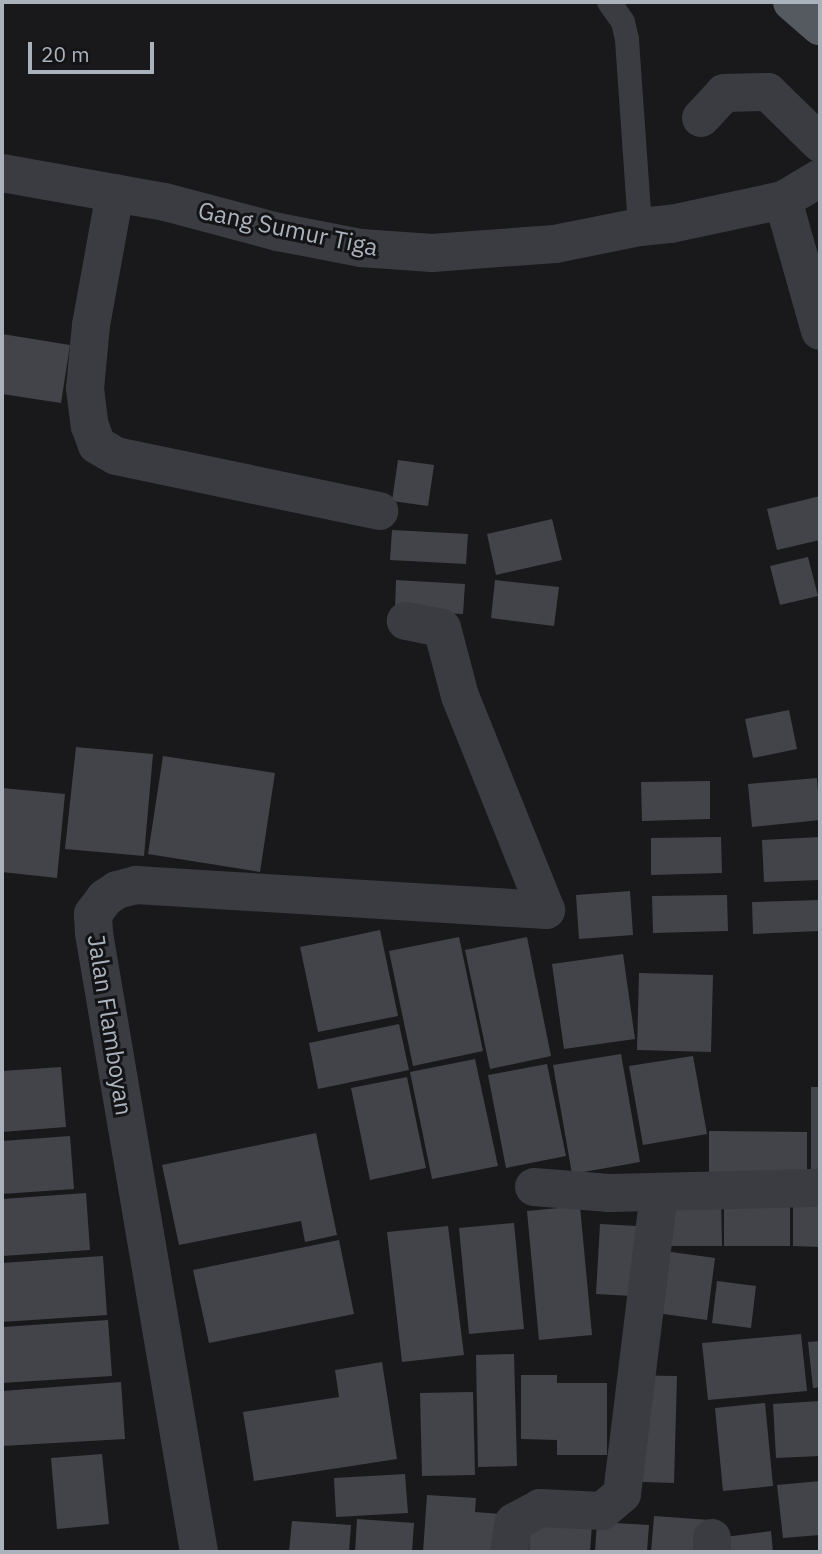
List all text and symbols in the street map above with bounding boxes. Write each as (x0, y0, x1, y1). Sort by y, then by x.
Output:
scale bar (32, 28, 158, 72)
text: 20 m (41, 40, 90, 68)
street label: Gang Sumur Tiga (195, 196, 381, 262)
street label: Jalan Flamboyan (81, 933, 139, 1117)

